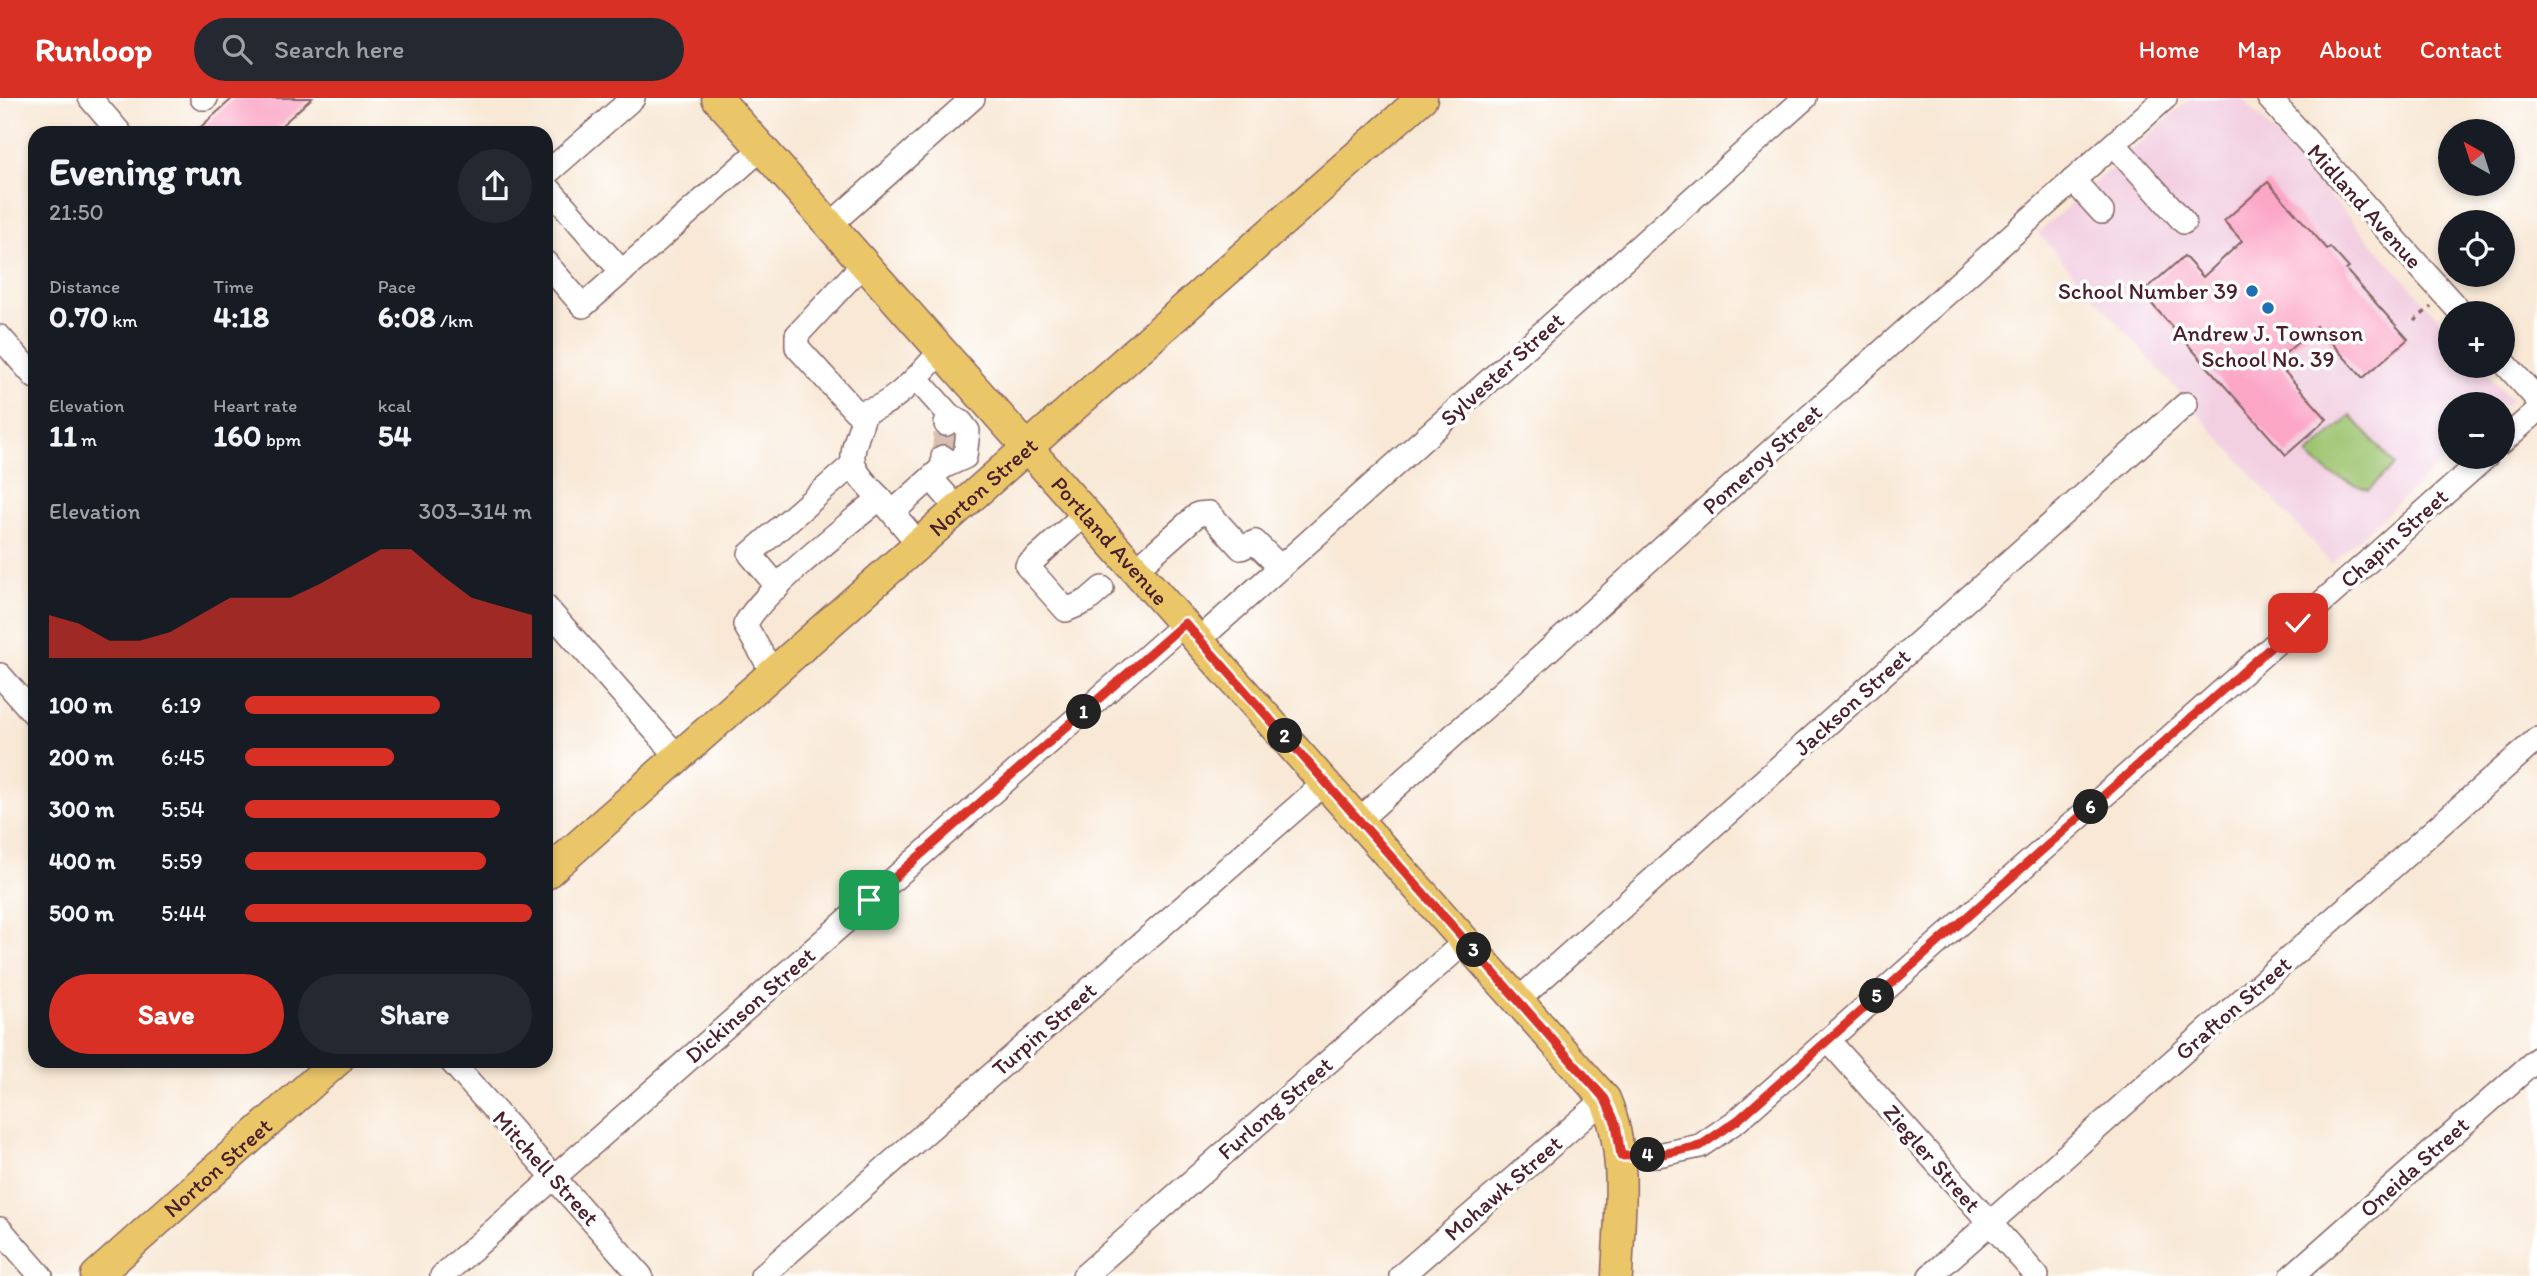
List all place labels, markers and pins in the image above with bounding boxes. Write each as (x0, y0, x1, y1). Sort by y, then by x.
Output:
place label: School Number 39 (2058, 277, 2238, 305)
marker: School Number 39 (2244, 283, 2260, 299)
marker: Andrew J. Townson School No. 39 (2260, 300, 2276, 316)
place label: Andrew J. Townson School No. 39 (2173, 319, 2363, 373)
pin (2268, 593, 2328, 653)
pin: 1 (1066, 694, 1102, 730)
pin: 2 (1268, 718, 1302, 754)
pin: 6 (2074, 790, 2108, 824)
pin (839, 870, 899, 930)
pin: 3 (1456, 932, 1492, 968)
pin: 5 (1860, 978, 1895, 1014)
pin: 4 (1630, 1138, 1666, 1172)

